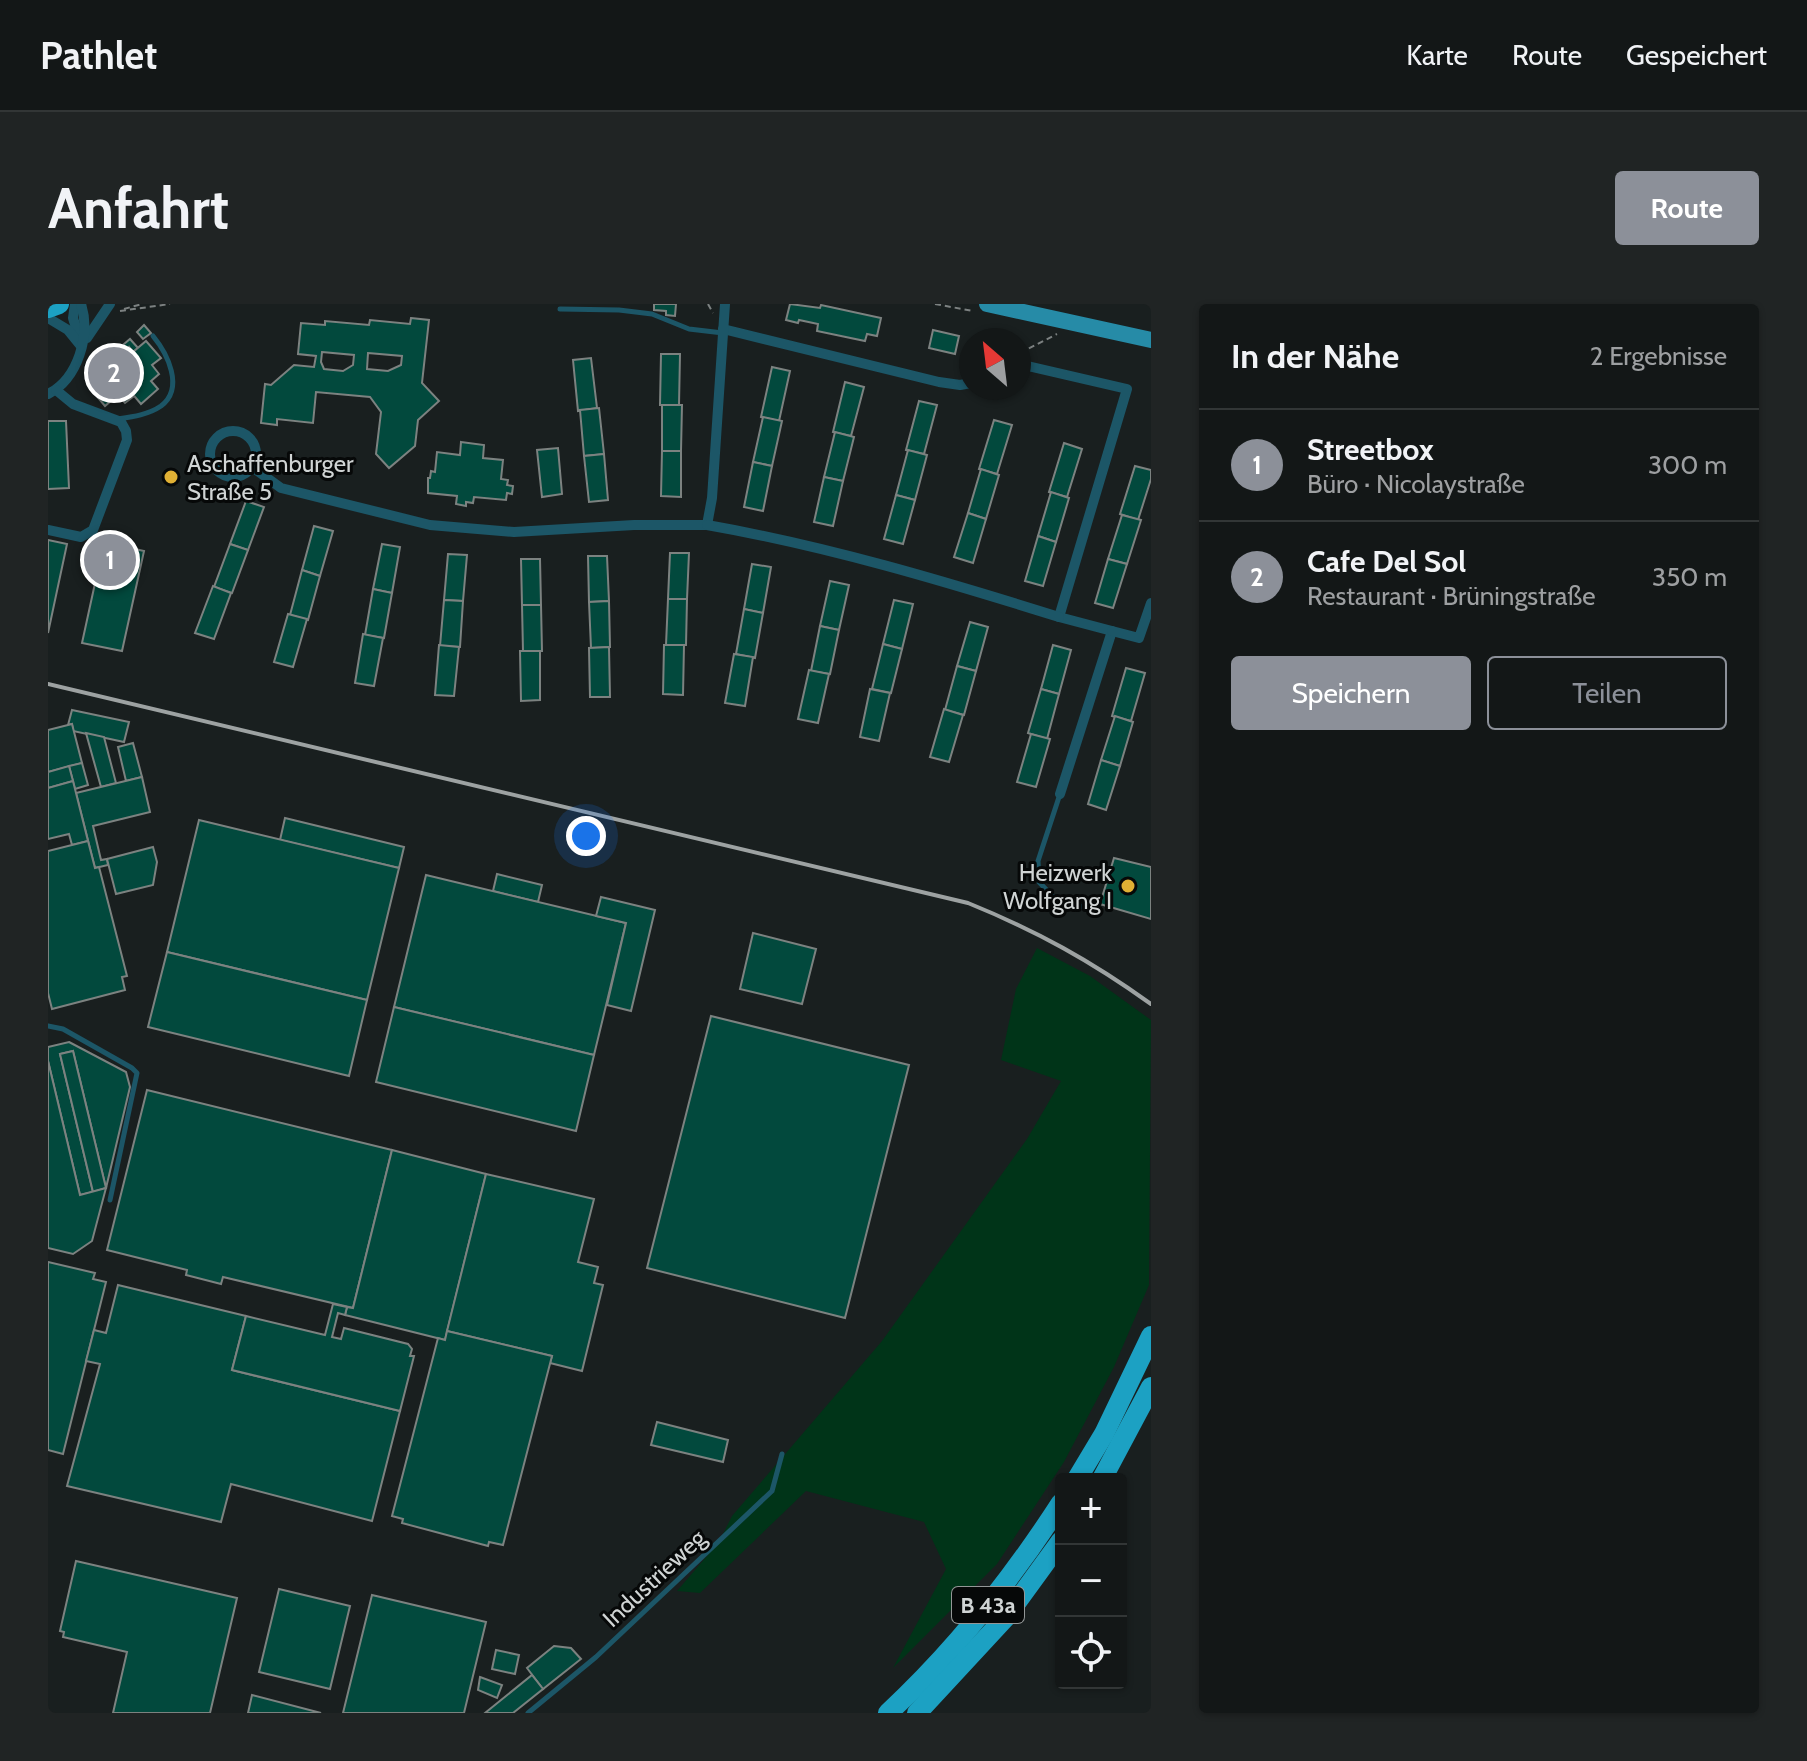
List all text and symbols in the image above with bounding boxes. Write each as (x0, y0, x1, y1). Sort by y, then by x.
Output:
text: Pathlet (40, 32, 157, 79)
text: Karte (1406, 38, 1468, 72)
text: Route (1512, 38, 1582, 72)
text: Gespeichert (1626, 38, 1767, 72)
button: Route (1615, 171, 1759, 245)
text: Anfahrt (48, 174, 229, 242)
north arrow (959, 328, 1031, 400)
text: In der Nähe (1231, 335, 1399, 377)
text: 2 Ergebnisse (1590, 340, 1727, 372)
pin: 2 (88, 343, 140, 403)
text: Streetbox (1307, 431, 1434, 468)
place label: Aschaffenburger Straße 5 (187, 449, 354, 506)
text: 1 (1252, 449, 1262, 481)
text: 300 m (1648, 449, 1727, 481)
marker: Aschaffenburger Straße 5 (162, 468, 180, 486)
text: Büro · Nicolaystraße (1307, 468, 1525, 500)
pin: 1 (84, 530, 136, 590)
text: Cafe Del Sol (1307, 543, 1466, 580)
text: 2 (1250, 561, 1264, 593)
text: 350 m (1652, 561, 1727, 593)
text: Restaurant · Brüningstraße (1307, 580, 1596, 612)
button: Speichern (1231, 656, 1471, 730)
button: Teilen (1487, 656, 1727, 730)
your location (566, 816, 606, 856)
place label: Heizwerk Wolfgang I (1003, 858, 1112, 915)
marker: Heizwerk Wolfgang I (1119, 877, 1137, 895)
map controls (1055, 1473, 1127, 1689)
button: + (1055, 1473, 1127, 1545)
street label: Industrieweg (597, 1522, 712, 1633)
button: − (1055, 1545, 1127, 1617)
road number: B 43a (952, 1587, 1024, 1623)
button: locate (1055, 1617, 1127, 1689)

